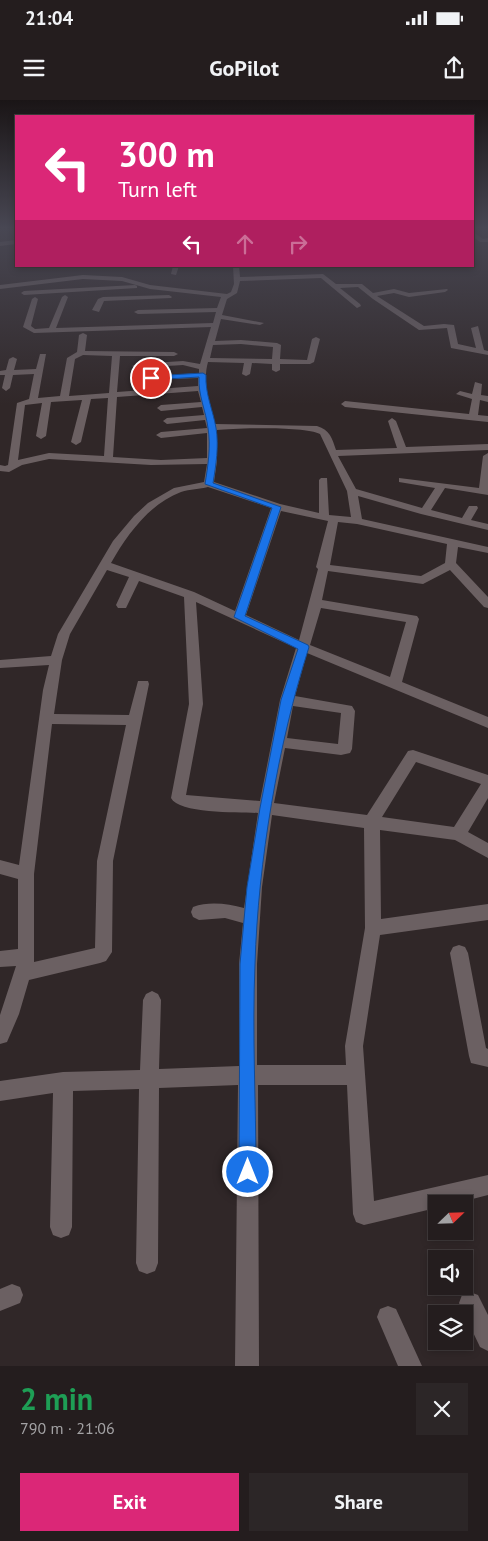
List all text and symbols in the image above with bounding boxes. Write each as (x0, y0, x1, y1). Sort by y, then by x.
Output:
text: 21:04 (25, 6, 73, 30)
icon: menu (20, 54, 48, 82)
text: GoPilot (209, 54, 279, 82)
icon: share (440, 54, 468, 82)
text: 300 m (118, 131, 215, 177)
icon: left (35, 135, 100, 200)
text: Turn left (118, 175, 197, 203)
icon: left (178, 230, 206, 258)
icon: ahead (231, 230, 259, 258)
icon: right (284, 230, 312, 258)
pin (130, 357, 172, 399)
icon: arrive (137, 364, 165, 392)
position arrow (221, 1145, 273, 1197)
north arrow (428, 1195, 472, 1240)
map controls (428, 1195, 473, 1350)
button: sound (428, 1250, 473, 1295)
button: layers (428, 1305, 473, 1350)
text: 2 min (20, 1379, 93, 1418)
button: close (416, 1383, 468, 1435)
text: 790 m · 21:06 (20, 1418, 115, 1438)
button: Exit (20, 1473, 239, 1531)
button: Share (249, 1473, 468, 1531)

